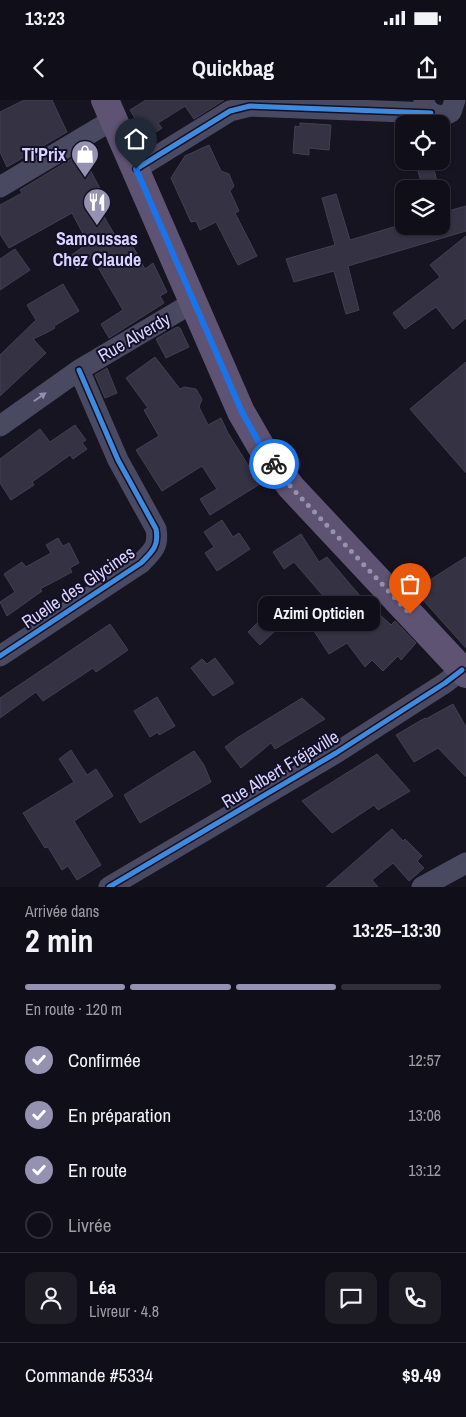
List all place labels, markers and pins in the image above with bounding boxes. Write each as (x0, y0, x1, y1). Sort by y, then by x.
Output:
pin (115, 118, 157, 169)
shop icon: Ti'Prix (70, 139, 100, 178)
place label: Ti'Prix (22, 142, 67, 167)
restaurant icon: Samoussas Chez Claude (82, 187, 112, 226)
place label: Samoussas Chez Claude (53, 226, 141, 272)
pin (389, 563, 431, 614)
callout: Azimi Opticien (258, 596, 380, 632)

